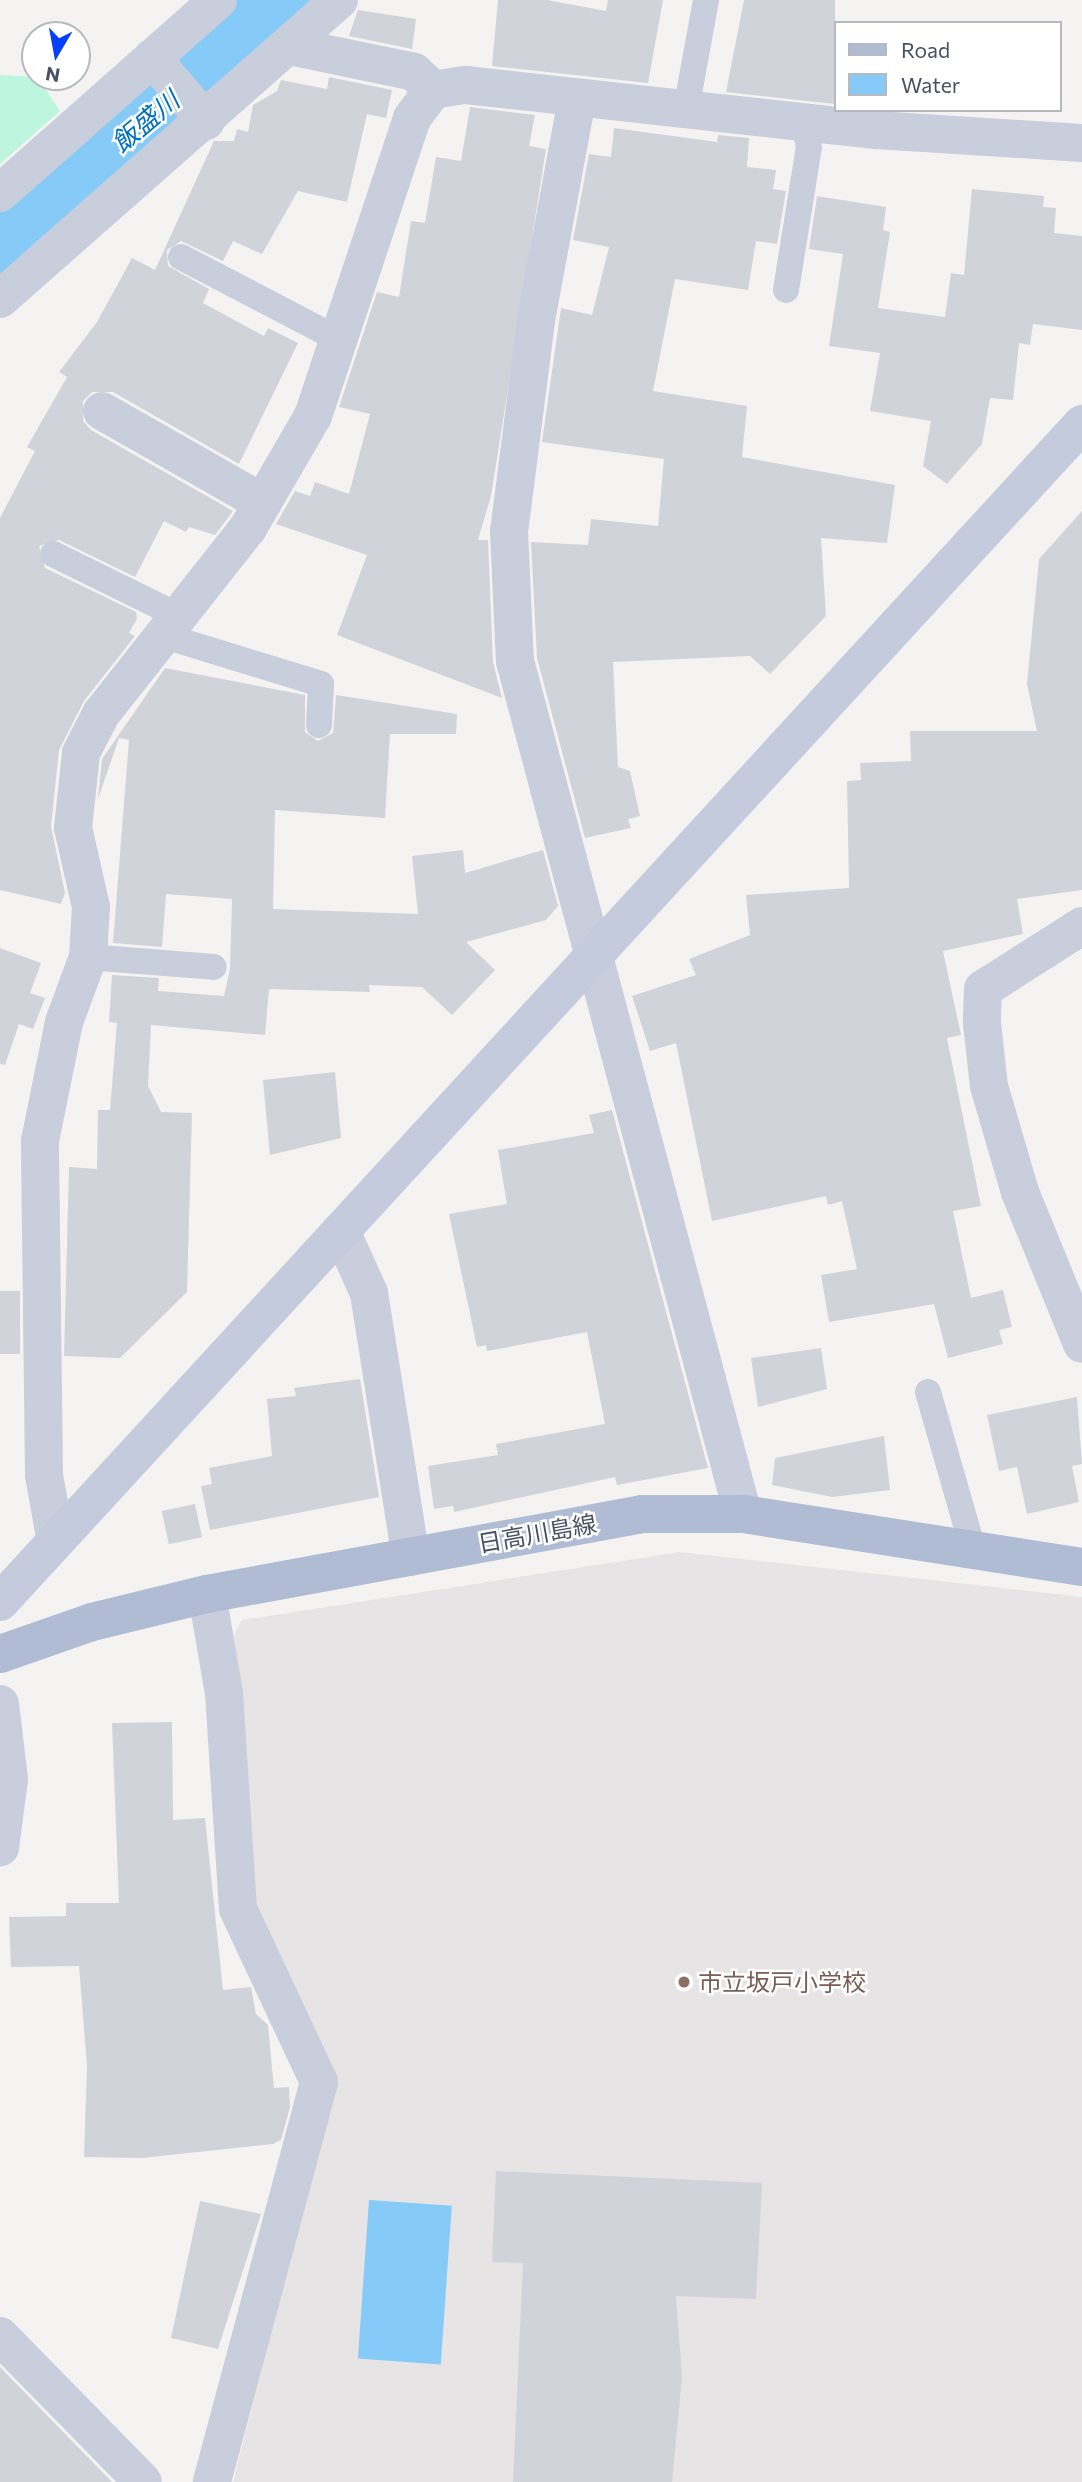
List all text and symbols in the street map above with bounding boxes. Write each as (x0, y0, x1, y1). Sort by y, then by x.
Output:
north arrow (21, 21, 91, 91)
legend (834, 21, 1061, 112)
text: Road (901, 37, 950, 62)
text: N (44, 63, 62, 88)
text: Water (901, 72, 960, 97)
water label: 飯盛川 (105, 84, 185, 158)
street label: 日高川島線 (475, 1508, 599, 1558)
place label: 市立坂戸小学校 (698, 1968, 866, 1996)
marker: 市立坂戸小学校 (676, 1974, 692, 1990)

